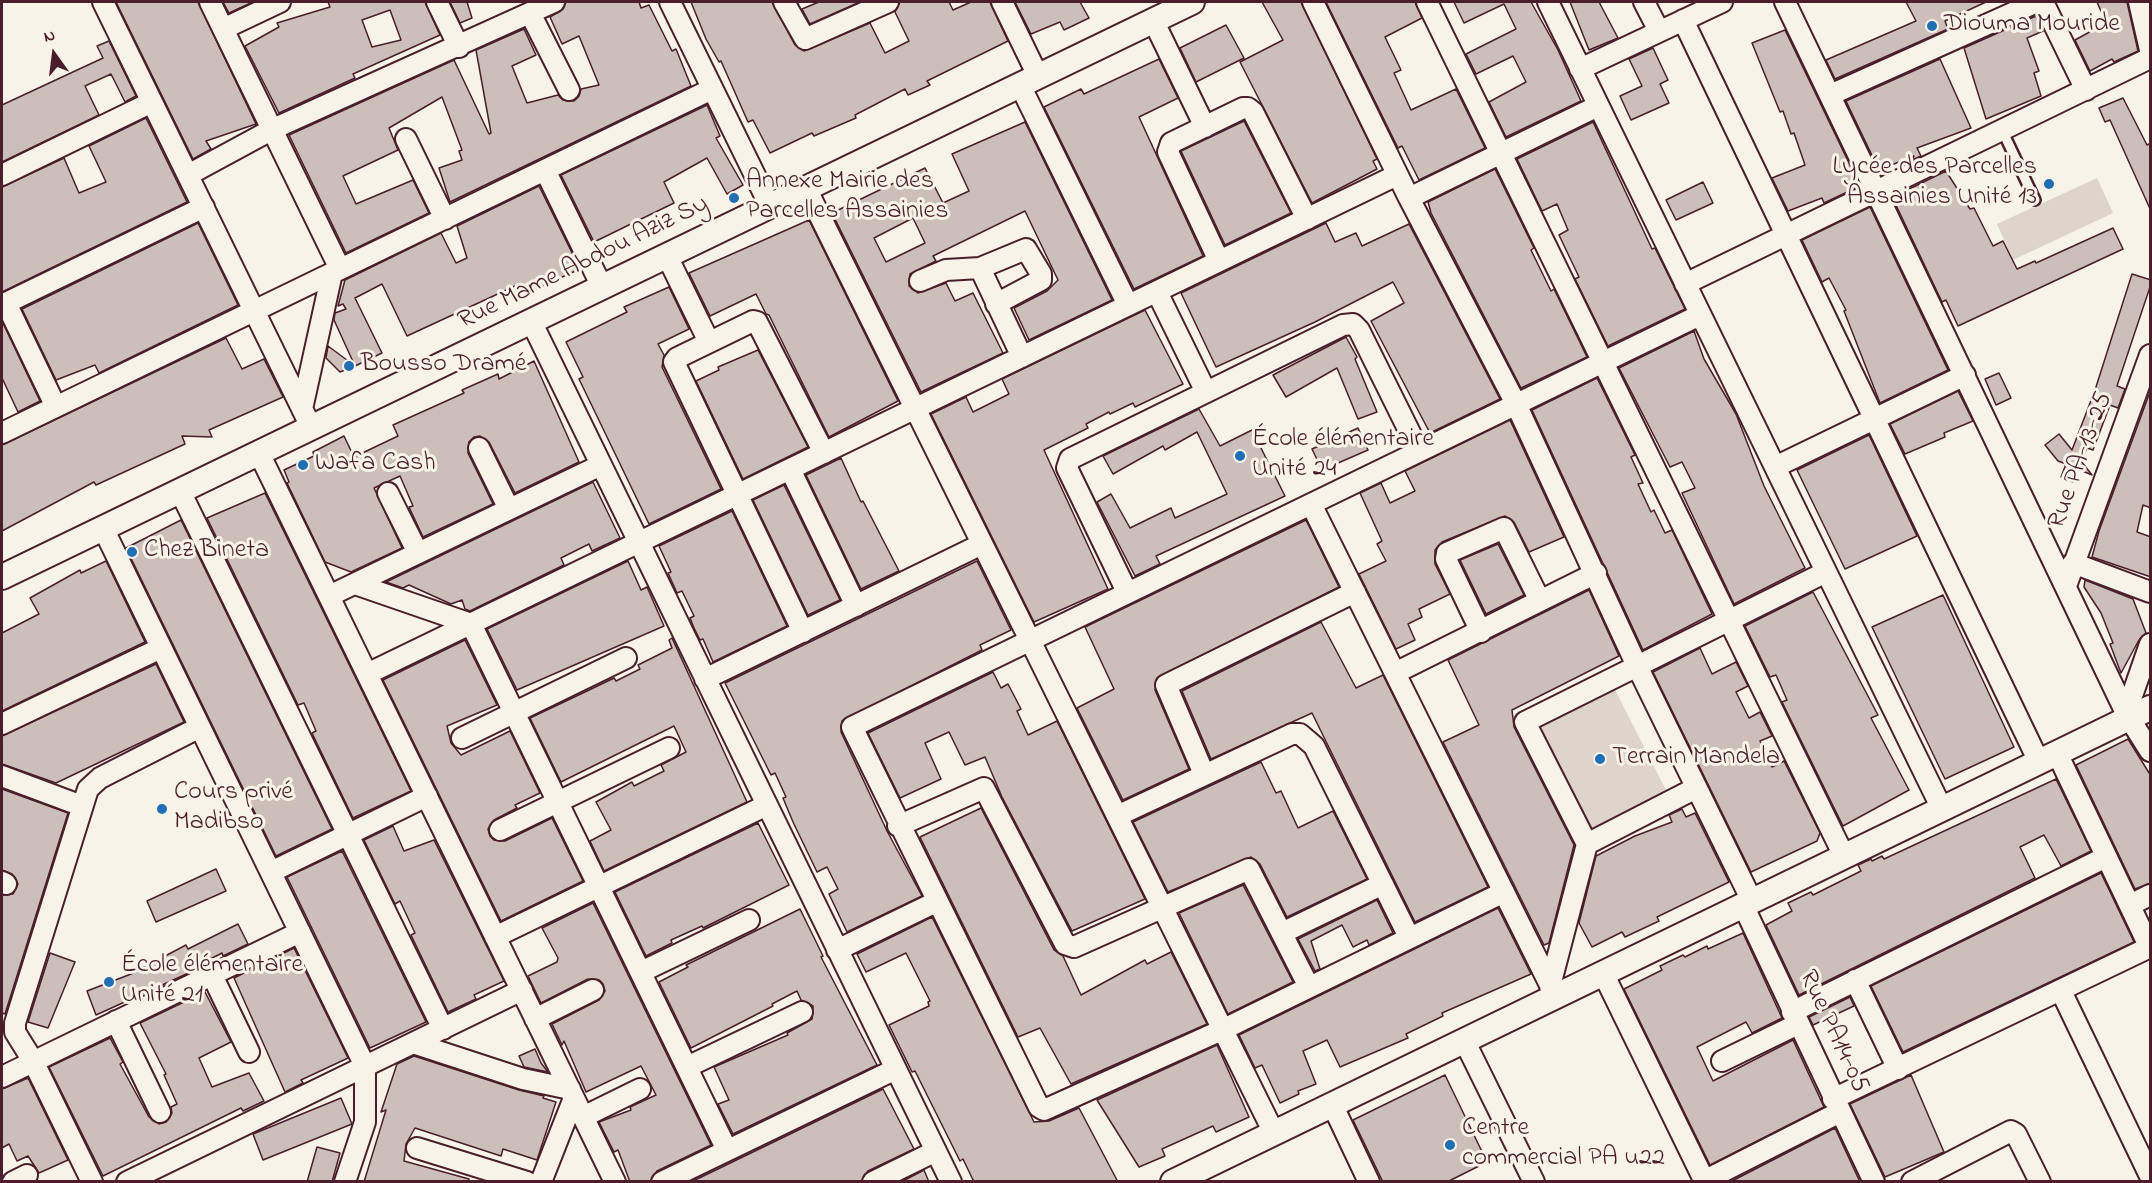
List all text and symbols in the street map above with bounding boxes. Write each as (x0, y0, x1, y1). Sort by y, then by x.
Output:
place label: Diouma Mouride (1944, 10, 2120, 42)
marker: Diouma Mouride (1925, 19, 1939, 33)
north arrow (24, 24, 84, 84)
text: N (41, 24, 58, 49)
place label: Lycée des Parcelles Assainies Unité 13 (1832, 153, 2037, 214)
place label: Annexe Mairie des Parcelles Assainies (746, 167, 948, 228)
marker: Lycée des Parcelles Assainies Unité 13 (2042, 177, 2056, 191)
street label: Rue Mame Abdou Aziz Sy (454, 190, 714, 338)
marker: Annexe Mairie des Parcelles Assainies (727, 191, 741, 205)
place label: Bousso Dramé (361, 350, 526, 382)
marker: Bousso Dramé (342, 359, 356, 373)
street label: Rue PA-13-25 (2043, 388, 2121, 534)
place label: École élémentaire Unité 24 (1252, 425, 1434, 486)
place label: Wafa Cash (315, 449, 436, 481)
marker: École élémentaire Unité 24 (1233, 449, 1247, 463)
marker: Wafa Cash (296, 458, 310, 472)
place label: Chez Bineta (144, 536, 269, 568)
marker: Chez Bineta (125, 545, 139, 559)
place label: Terrain Mandela (1612, 743, 1780, 775)
marker: Terrain Mandela (1593, 752, 1607, 766)
place label: Cours privé Madibso (174, 778, 293, 840)
marker: Cours privé Madibso (155, 802, 169, 816)
place label: École élémentaire Unité 21 (121, 951, 303, 1012)
street label: Rue PA14-05 (1790, 966, 1874, 1098)
marker: École élémentaire Unité 21 (102, 975, 116, 989)
place label: Centre commercial PA u22 (1462, 1114, 1665, 1176)
marker: Centre commercial PA u22 (1443, 1138, 1457, 1152)

